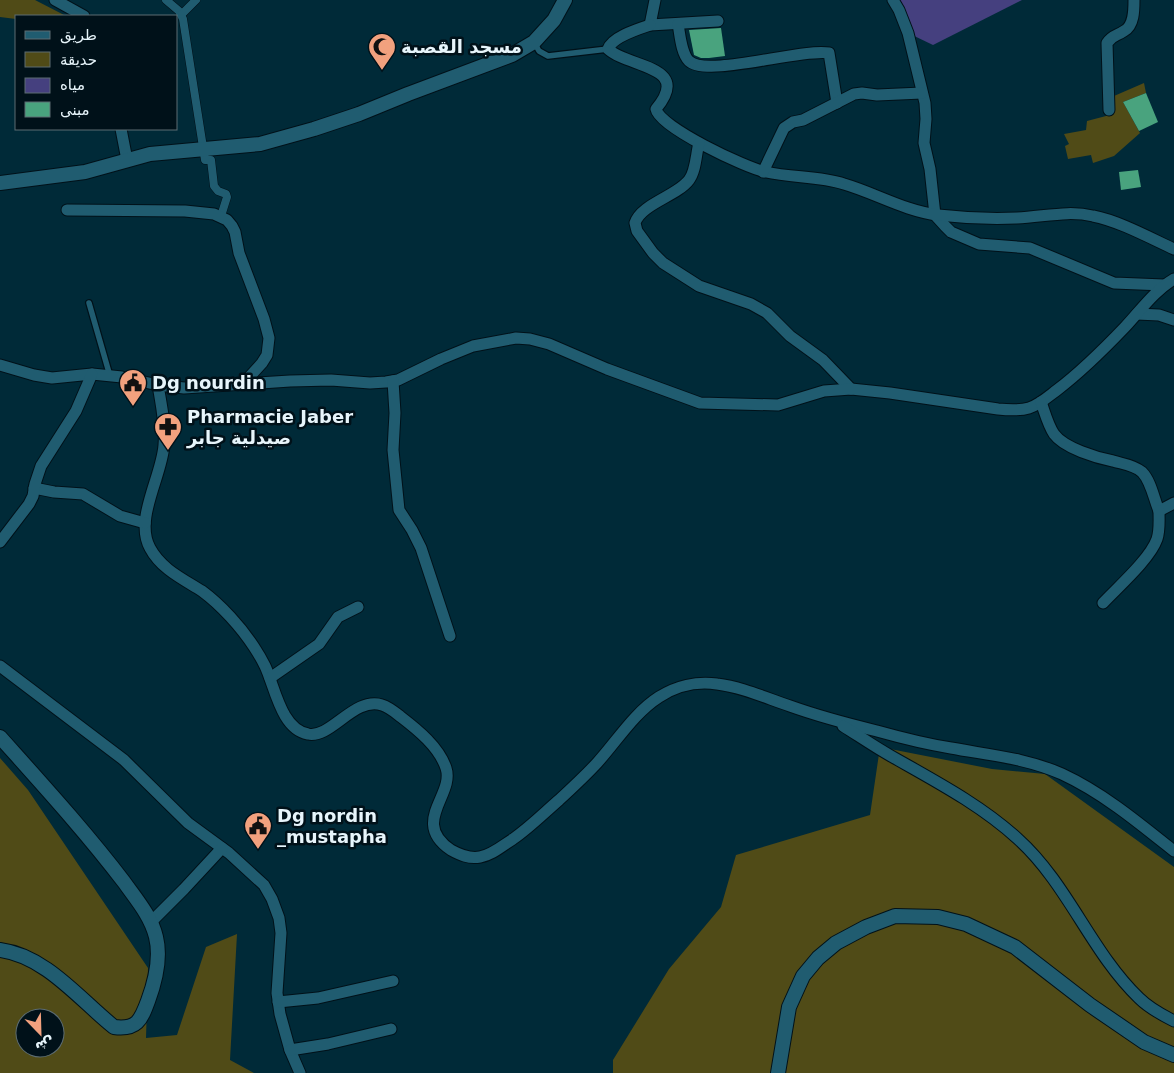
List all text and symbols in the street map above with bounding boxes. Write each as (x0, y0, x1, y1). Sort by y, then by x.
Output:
legend (15, 15, 178, 130)
text: طريق (60, 26, 97, 44)
mosque icon: مسجد القصبة (367, 32, 397, 71)
place label: مسجد القصبة (401, 36, 522, 57)
text: حديقة (60, 51, 97, 69)
text: مياه (60, 76, 85, 94)
text: مبنى (60, 101, 90, 119)
public building icon: Dg nourdin (118, 368, 148, 407)
place label: Dg nourdin (152, 372, 265, 393)
place label: Pharmacie Jaber صيدلية جابر (186, 406, 353, 449)
pharmacy icon: Pharmacie Jaber صيدلية جابر (153, 412, 183, 451)
place label: Dg nordin _mustapha (277, 805, 387, 847)
public building icon: Dg nordin _mustapha (243, 811, 273, 850)
north arrow (15, 1008, 65, 1058)
text: ش (33, 1034, 57, 1056)

